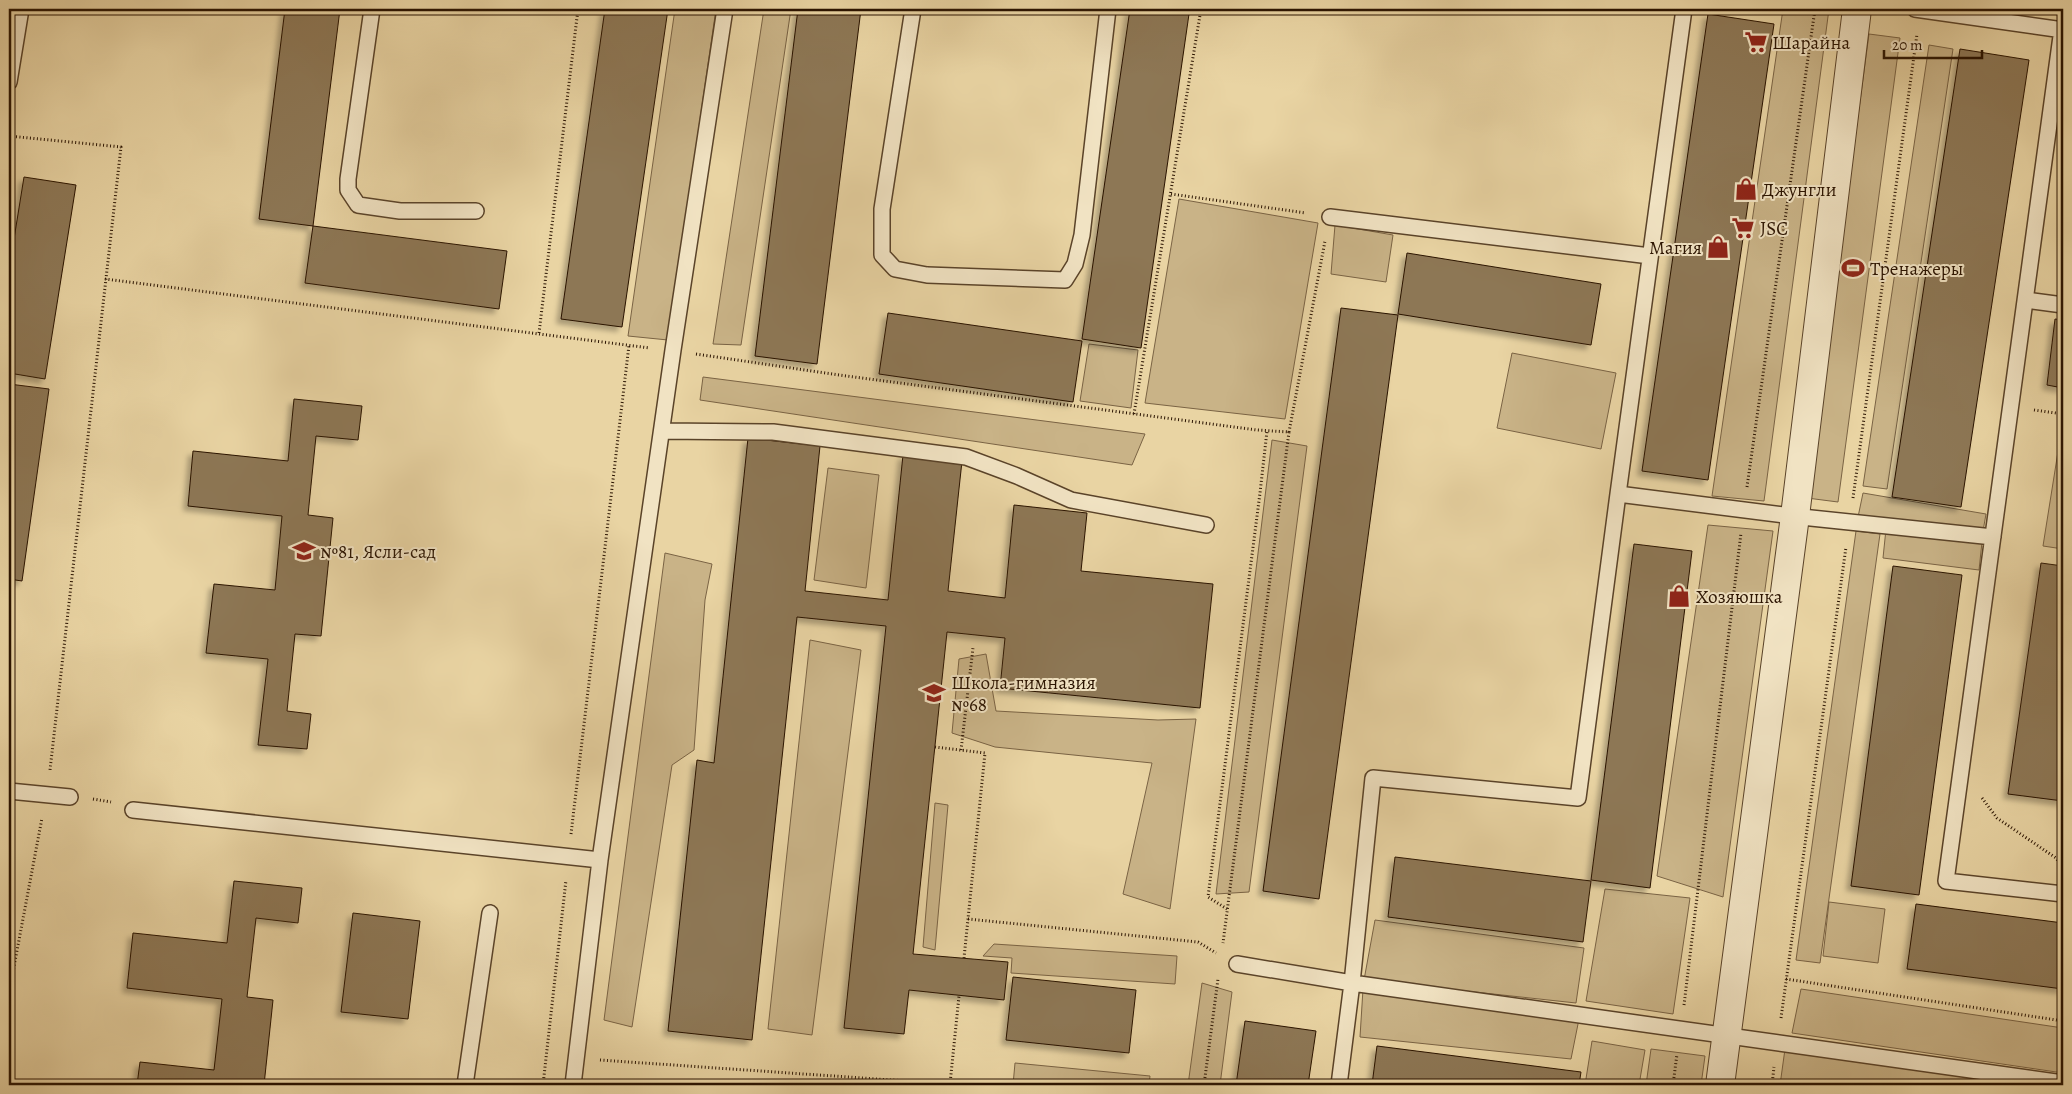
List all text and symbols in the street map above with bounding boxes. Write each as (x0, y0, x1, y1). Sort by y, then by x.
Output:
scale bar (1884, 28, 1982, 60)
supermarket icon: Шарайна (1743, 29, 1769, 55)
place label: Шарайна (1772, 30, 1851, 56)
text: 20 m (1892, 35, 1923, 55)
shop icon: Джунгли (1733, 176, 1759, 202)
place label: Джунгли (1762, 177, 1837, 203)
supermarket icon: JSC (1730, 215, 1756, 241)
place label: JSC (1760, 216, 1788, 242)
shop icon: Магия (1705, 234, 1731, 260)
place label: Магия (1649, 235, 1702, 261)
sports icon: Тренажеры (1840, 255, 1866, 281)
place label: Тренажеры (1870, 256, 1964, 282)
school or university icon: №81, Ясли-сад (291, 538, 317, 564)
place label: №81, Ясли-сад (320, 539, 436, 565)
shop icon: Хозяюшка (1666, 583, 1692, 609)
place label: Хозяюшка (1696, 584, 1783, 610)
place label: Школа-гимназия №68 (951, 670, 1096, 718)
school or university icon: Школа-гимназия №68 (921, 680, 947, 706)

